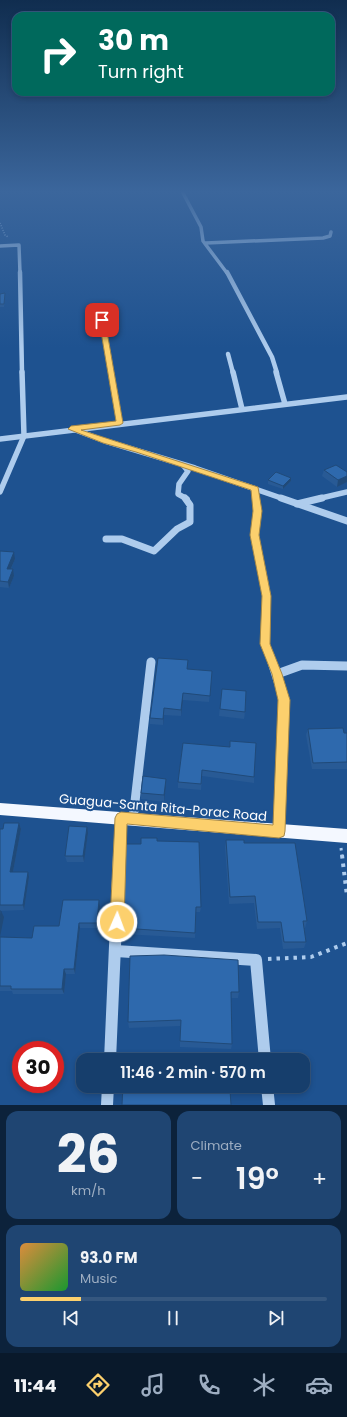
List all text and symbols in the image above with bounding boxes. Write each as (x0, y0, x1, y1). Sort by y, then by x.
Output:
text: 30 m (98, 21, 169, 60)
icon: right (32, 28, 84, 80)
text: Turn right (98, 59, 184, 84)
pin (85, 303, 119, 337)
icon: arrive (91, 309, 113, 331)
street label: Guagua-Santa Rita-Porac Road (58, 789, 268, 826)
position arrow (96, 901, 138, 943)
speed limit sign: 30 (12, 1041, 64, 1093)
text: 11:46 · 2 min · 570 m (120, 1062, 266, 1083)
text: 26 (57, 1118, 120, 1191)
text: Climate (191, 1136, 242, 1155)
text: 19° (236, 1157, 279, 1200)
text: − (191, 1163, 203, 1194)
text: + (312, 1163, 327, 1194)
text: km/h (71, 1181, 106, 1200)
text: 93.0 FM (80, 1247, 137, 1268)
text: Music (80, 1269, 117, 1288)
icon: previous (60, 1307, 82, 1329)
icon: pause (162, 1307, 184, 1329)
icon: next (265, 1307, 287, 1329)
icon: directions (84, 1371, 112, 1399)
icon: music (139, 1371, 167, 1399)
icon: phone (195, 1371, 223, 1399)
icon: climate (250, 1371, 278, 1399)
icon: car (305, 1371, 333, 1399)
text: 11:44 (14, 1373, 57, 1398)

